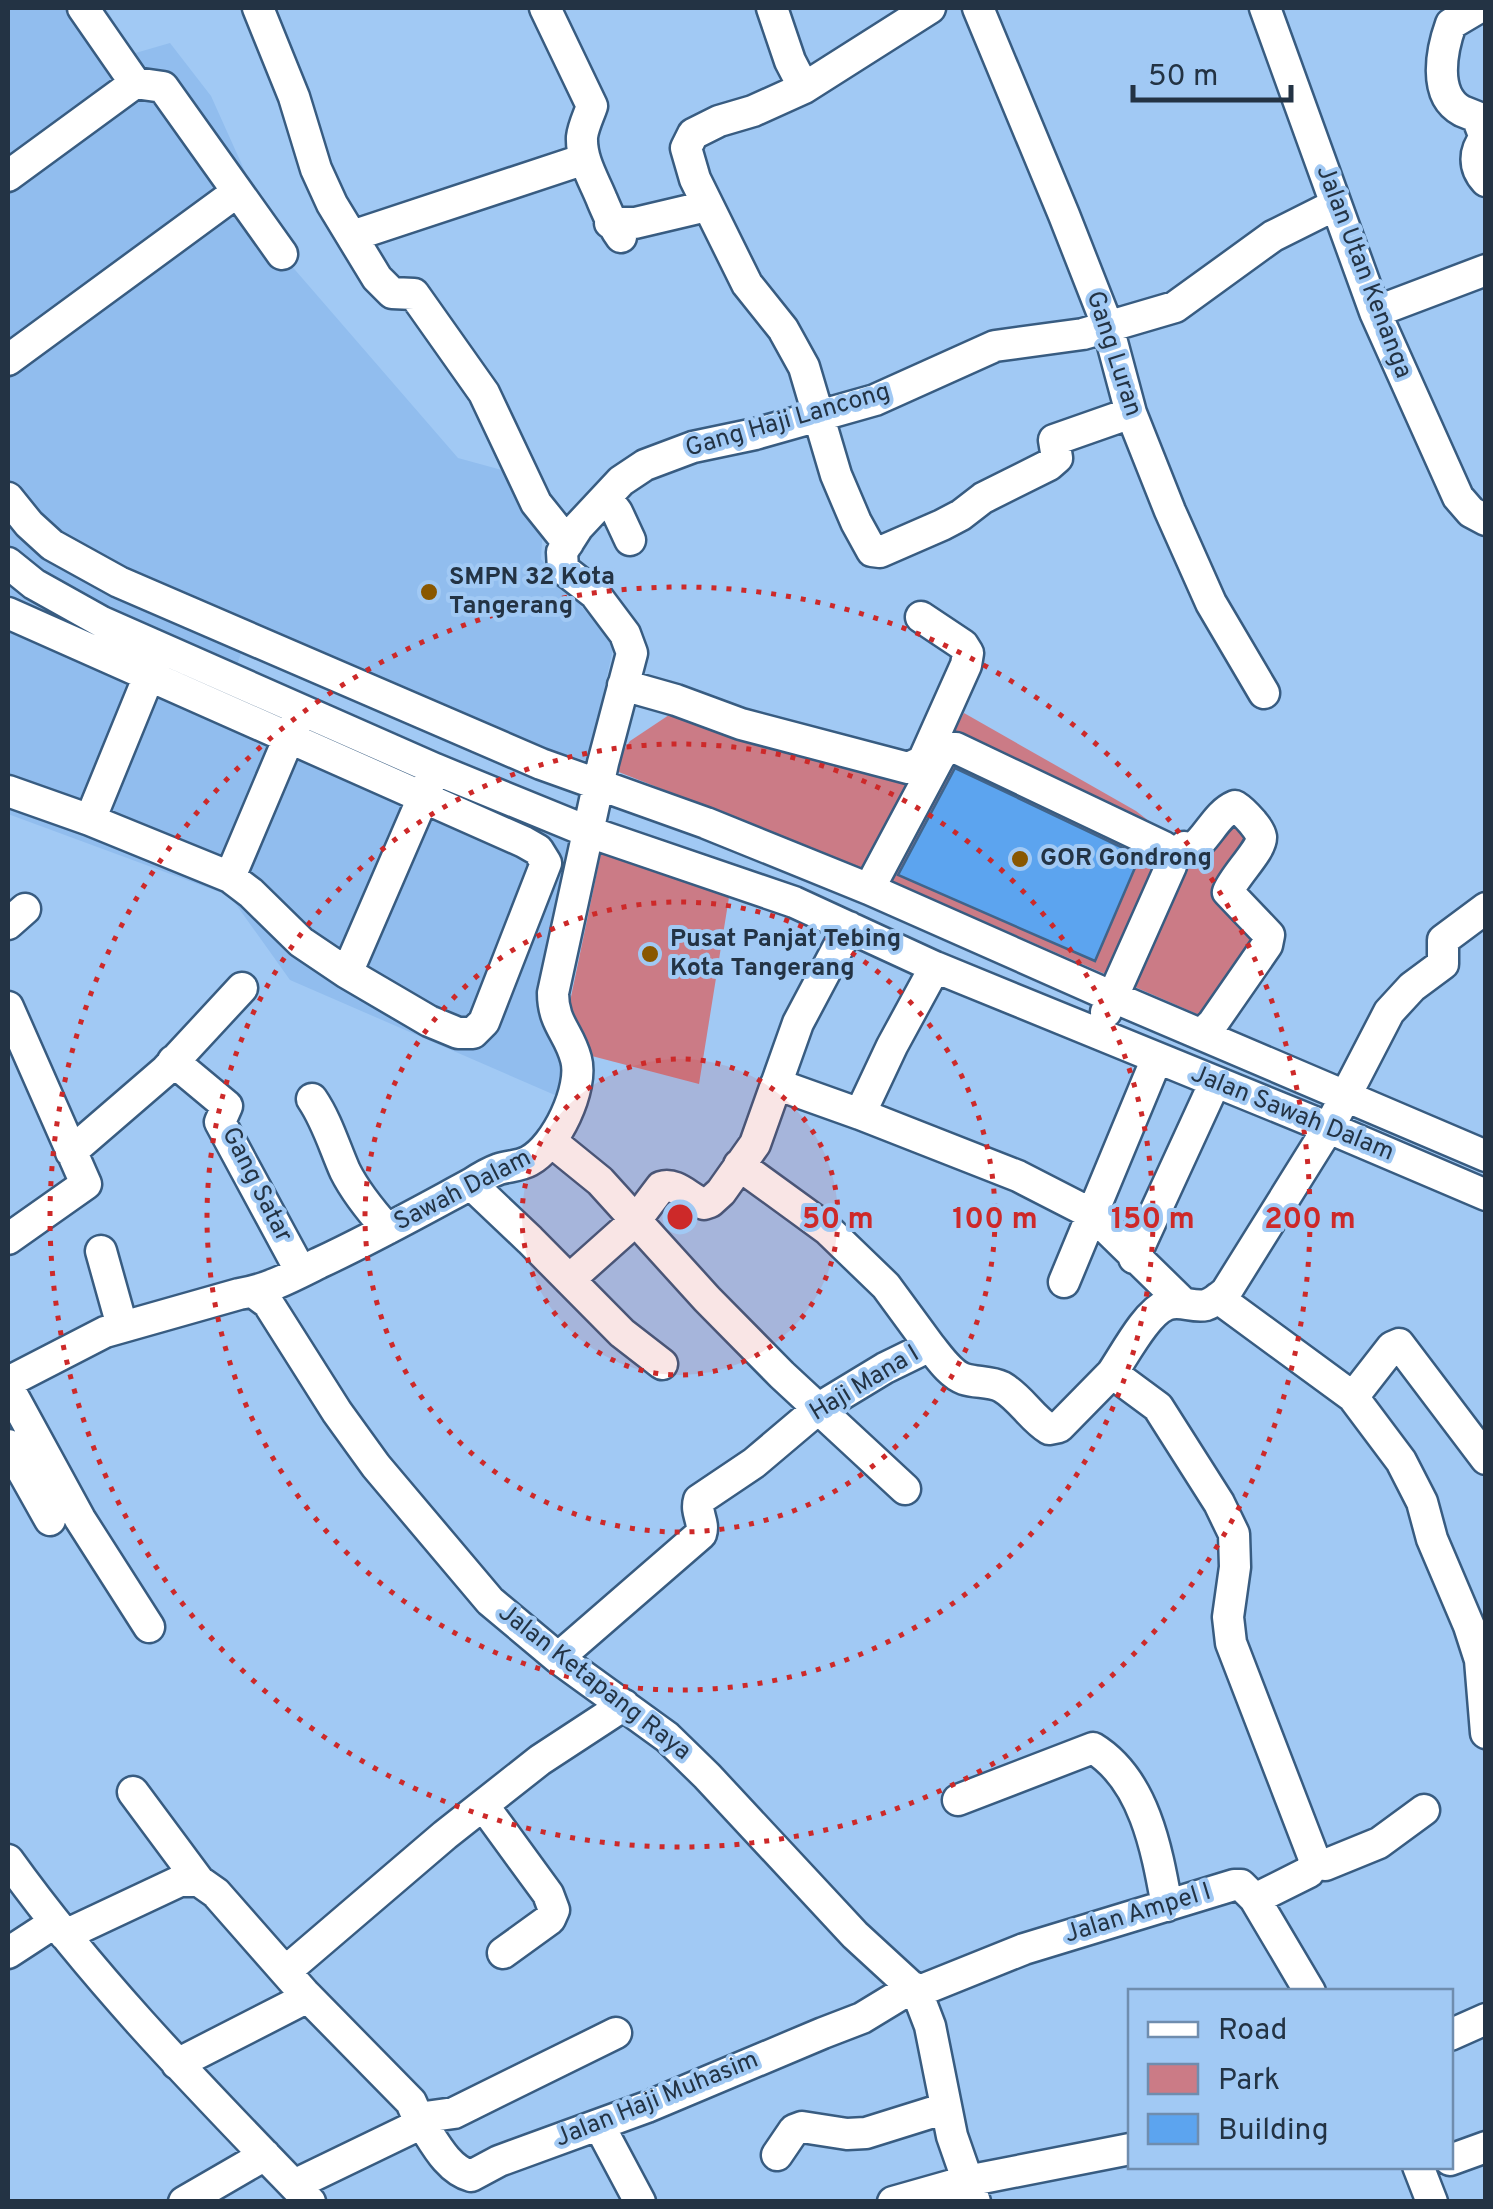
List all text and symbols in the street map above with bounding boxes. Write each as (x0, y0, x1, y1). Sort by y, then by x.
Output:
scale bar (1133, 40, 1290, 102)
text: 50 m (1148, 59, 1218, 96)
street label: Jalan Utan Kenanga (1308, 161, 1418, 383)
street label: Gang Luran (1078, 287, 1148, 421)
street label: Gang Haji Lancong (682, 377, 894, 465)
place label: SMPN 32 Kota Tangerang (449, 562, 615, 623)
marker: SMPN 32 Kota Tangerang (418, 581, 440, 603)
place label: GOR Gondrong (1040, 843, 1212, 875)
marker: GOR Gondrong (1009, 848, 1031, 870)
place label: Pusat Panjat Tebing Kota Tangerang (670, 924, 901, 985)
marker: Pusat Panjat Tebing Kota Tangerang (639, 943, 661, 965)
street label: Jalan Sawah Dalam (1186, 1059, 1398, 1169)
street label: Gang Satar (213, 1122, 299, 1248)
street label: Sawah Dalam (389, 1143, 537, 1239)
centre of rings (662, 1199, 698, 1235)
text: 50 m (802, 1202, 874, 1239)
text: 100 m (952, 1202, 1038, 1239)
text: 150 m (1111, 1202, 1195, 1239)
text: 200 m (1264, 1202, 1356, 1239)
street label: Haji Mana I (804, 1339, 926, 1429)
street label: Jalan Ketapang Raya (491, 1598, 697, 1768)
street label: Jalan Ampel I (1061, 1877, 1215, 1951)
legend (1128, 1989, 1453, 2169)
text: Road (1218, 2013, 1287, 2050)
street label: Jalan Haji Muhasim (551, 2045, 763, 2155)
text: Park (1218, 2063, 1280, 2100)
text: Building (1218, 2113, 1329, 2150)

